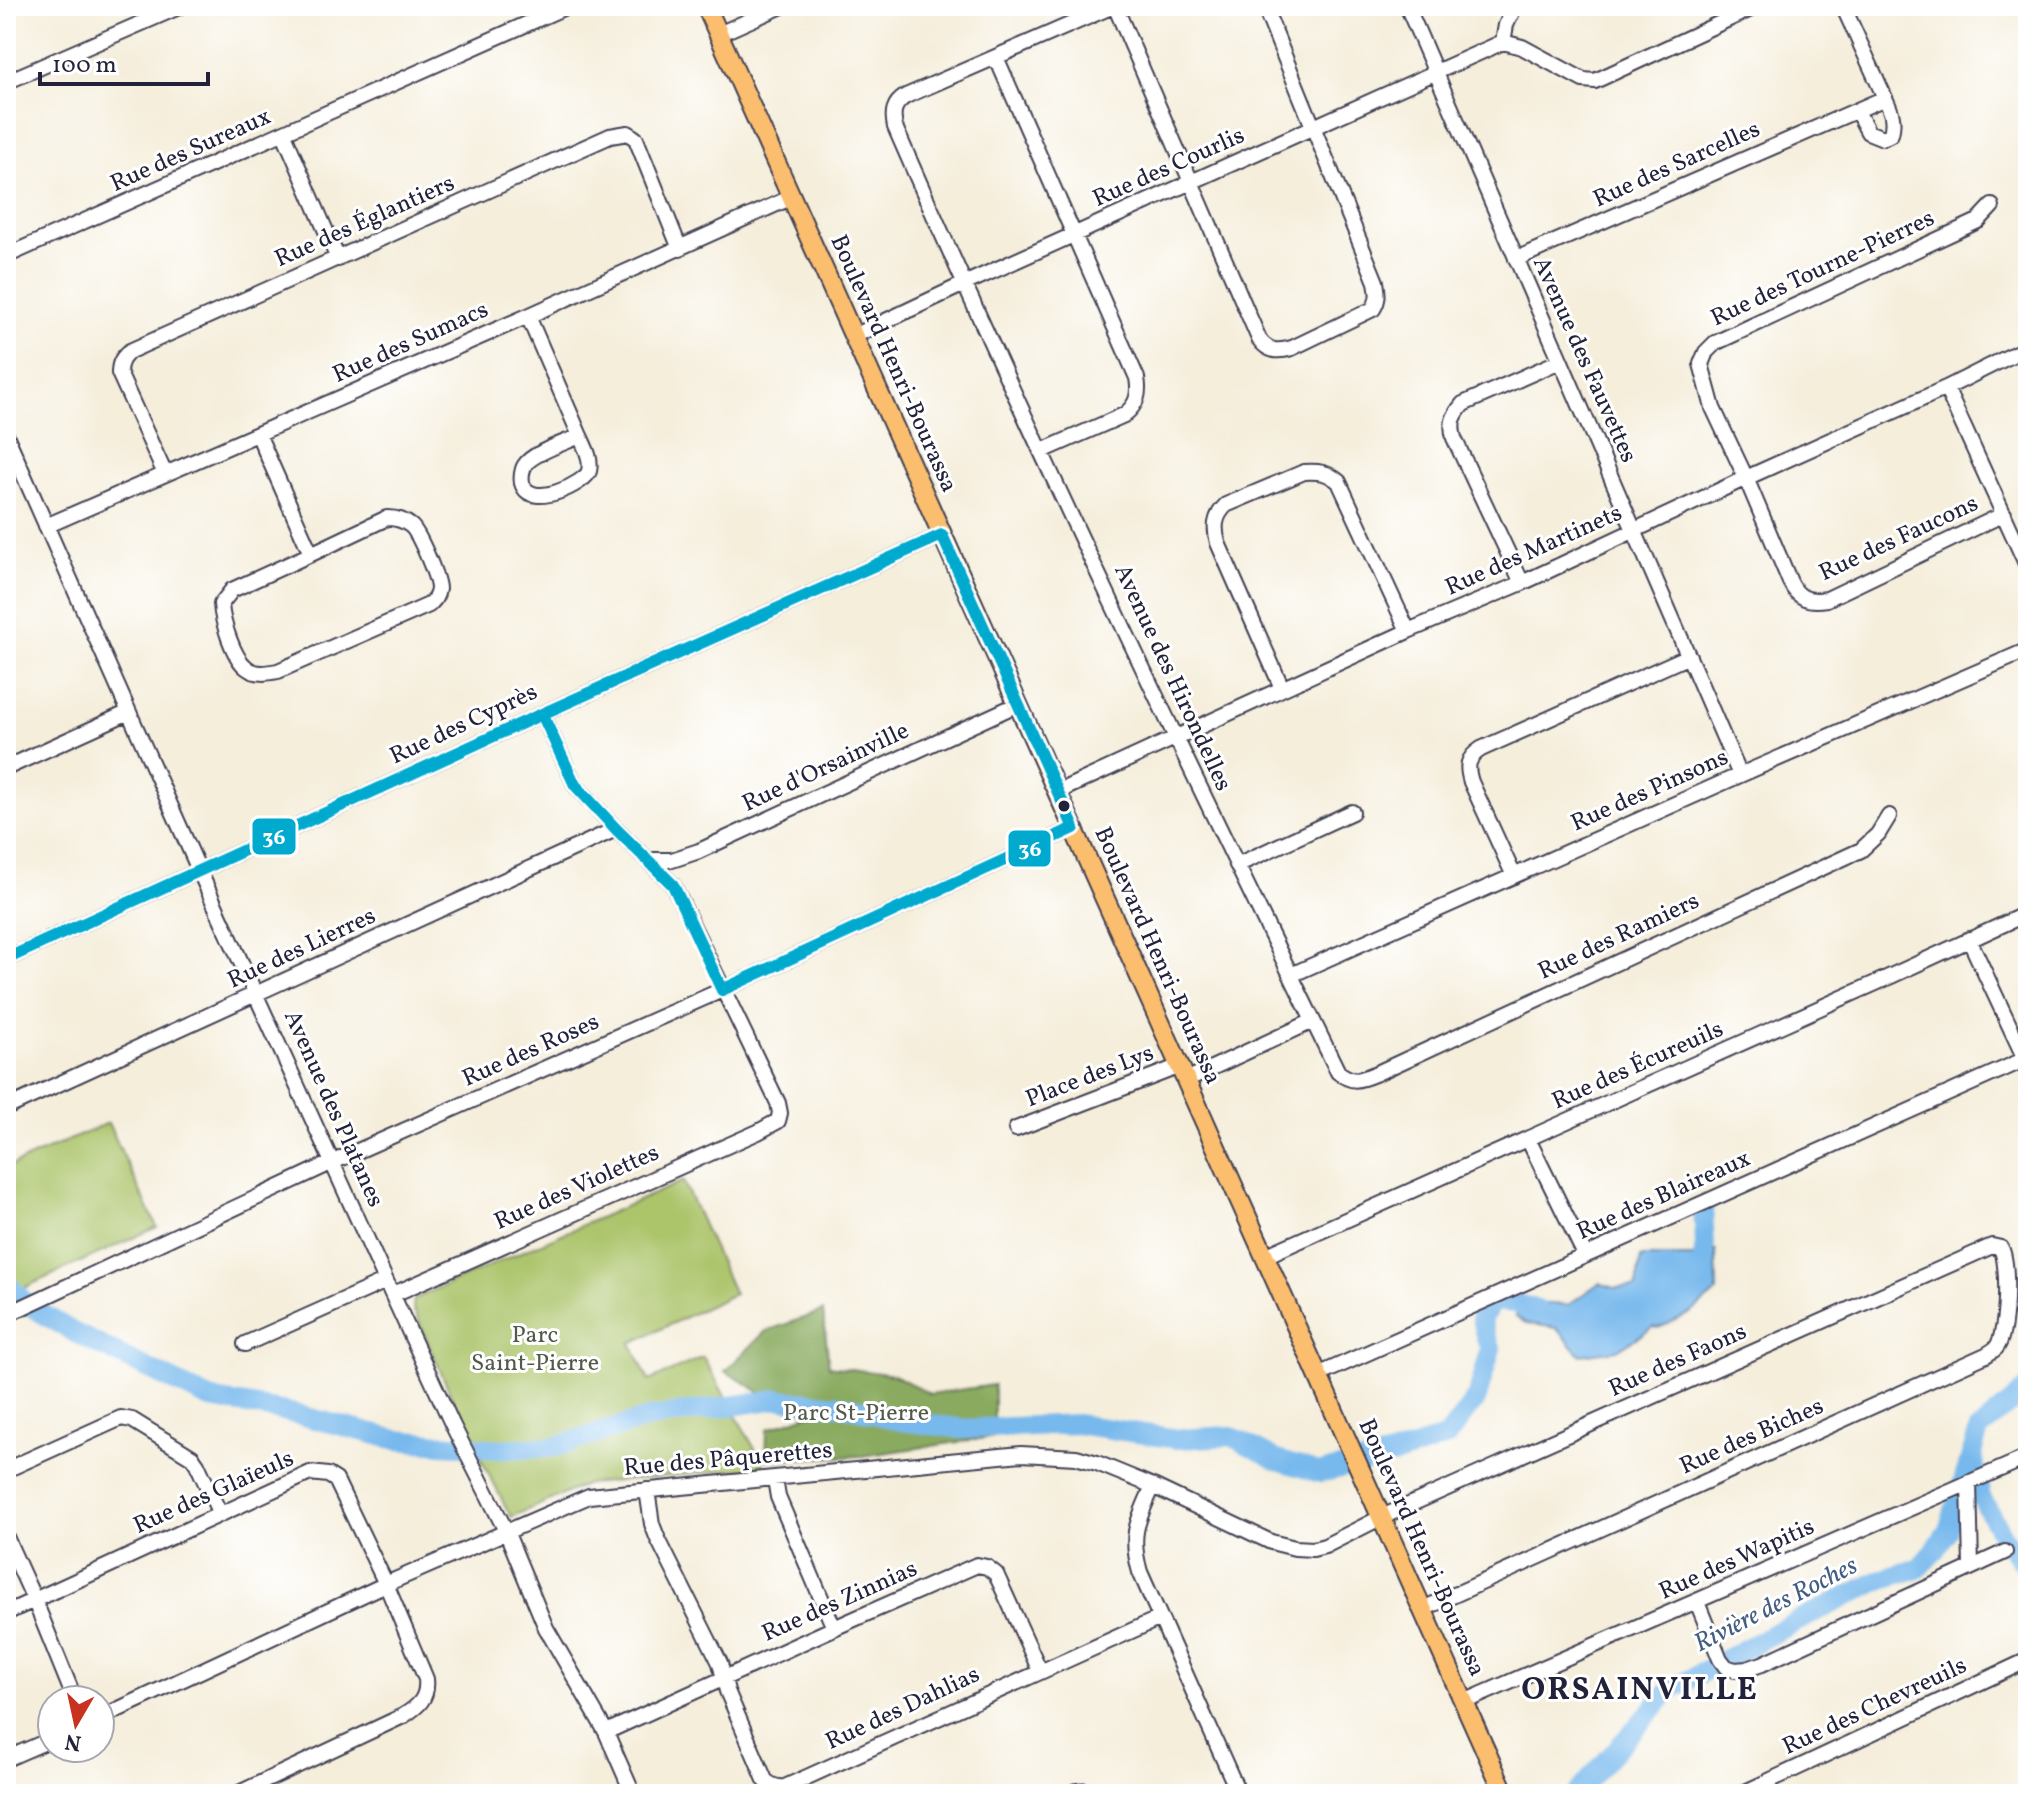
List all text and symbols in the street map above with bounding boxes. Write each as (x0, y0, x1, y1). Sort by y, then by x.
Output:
scale bar (40, 36, 208, 86)
text: 100 m (52, 49, 117, 83)
street label: Rue des Sureaux (105, 100, 277, 202)
street label: Rue des Sarcelles (1588, 113, 1766, 217)
street label: Rue des Courlis (1088, 119, 1250, 217)
street label: Rue des Églantiers (270, 167, 460, 277)
street label: Rue des Tourne-Pierres (1705, 202, 1941, 336)
street label: Boulevard Henri-Bourassa (821, 230, 965, 498)
street label: Avenue des Fauvettes (1523, 252, 1645, 468)
street label: Rue des Sumacs (328, 293, 494, 393)
street label: Rue des Faucons (1814, 487, 1984, 591)
street label: Rue des Martinets (1440, 497, 1628, 605)
street label: Avenue des Hirondelles (1104, 559, 1240, 797)
street label: Rue des Cyprès (385, 676, 543, 774)
street label: Rue d'Orsainville (737, 715, 915, 821)
street label: Rue des Pinsons (1566, 741, 1734, 841)
unlabelled marker (1056, 798, 1072, 814)
line badge: 36 (251, 817, 297, 856)
street label: Boulevard Henri-Bourassa (1085, 822, 1229, 1090)
text: 36 (262, 823, 286, 854)
line badge: 36 (1007, 829, 1052, 868)
text: 36 (1018, 835, 1042, 866)
street label: Rue des Ramiers (1533, 885, 1705, 989)
street label: Rue des Lierres (222, 900, 382, 998)
street label: Avenue des Platanes (274, 1005, 392, 1213)
street label: Rue des Roses (457, 1006, 605, 1096)
street label: Rue des Écureuils (1547, 1013, 1729, 1119)
street label: Place des Lys (1021, 1037, 1159, 1117)
street label: Rue des Violettes (489, 1136, 665, 1240)
street label: Rue des Blaireaux (1572, 1142, 1756, 1250)
street label: Rue des Faons (1604, 1315, 1752, 1407)
park label: Parc Saint-Pierre (471, 1319, 599, 1381)
street label: Rue des Biches (1675, 1390, 1829, 1484)
park label: Parc St-Pierre (783, 1397, 929, 1431)
street label: Boulevard Henri-Bourassa (1349, 1414, 1493, 1682)
street label: Rue des Pâquerettes (622, 1434, 834, 1486)
street label: Rue des Glaïeuls (128, 1442, 300, 1544)
street label: Rue des Wapitis (1654, 1511, 1820, 1609)
water label: Rivière des Roches (1688, 1548, 1864, 1662)
street label: Rue des Zinnias (757, 1553, 923, 1651)
street label: Rue des Chevreuils (1777, 1649, 1973, 1765)
street label: Rue des Dahlias (820, 1658, 986, 1760)
district label: ORSAINVILLE (1521, 1669, 1759, 1713)
north arrow (36, 1684, 116, 1764)
text: N (63, 1725, 84, 1758)

